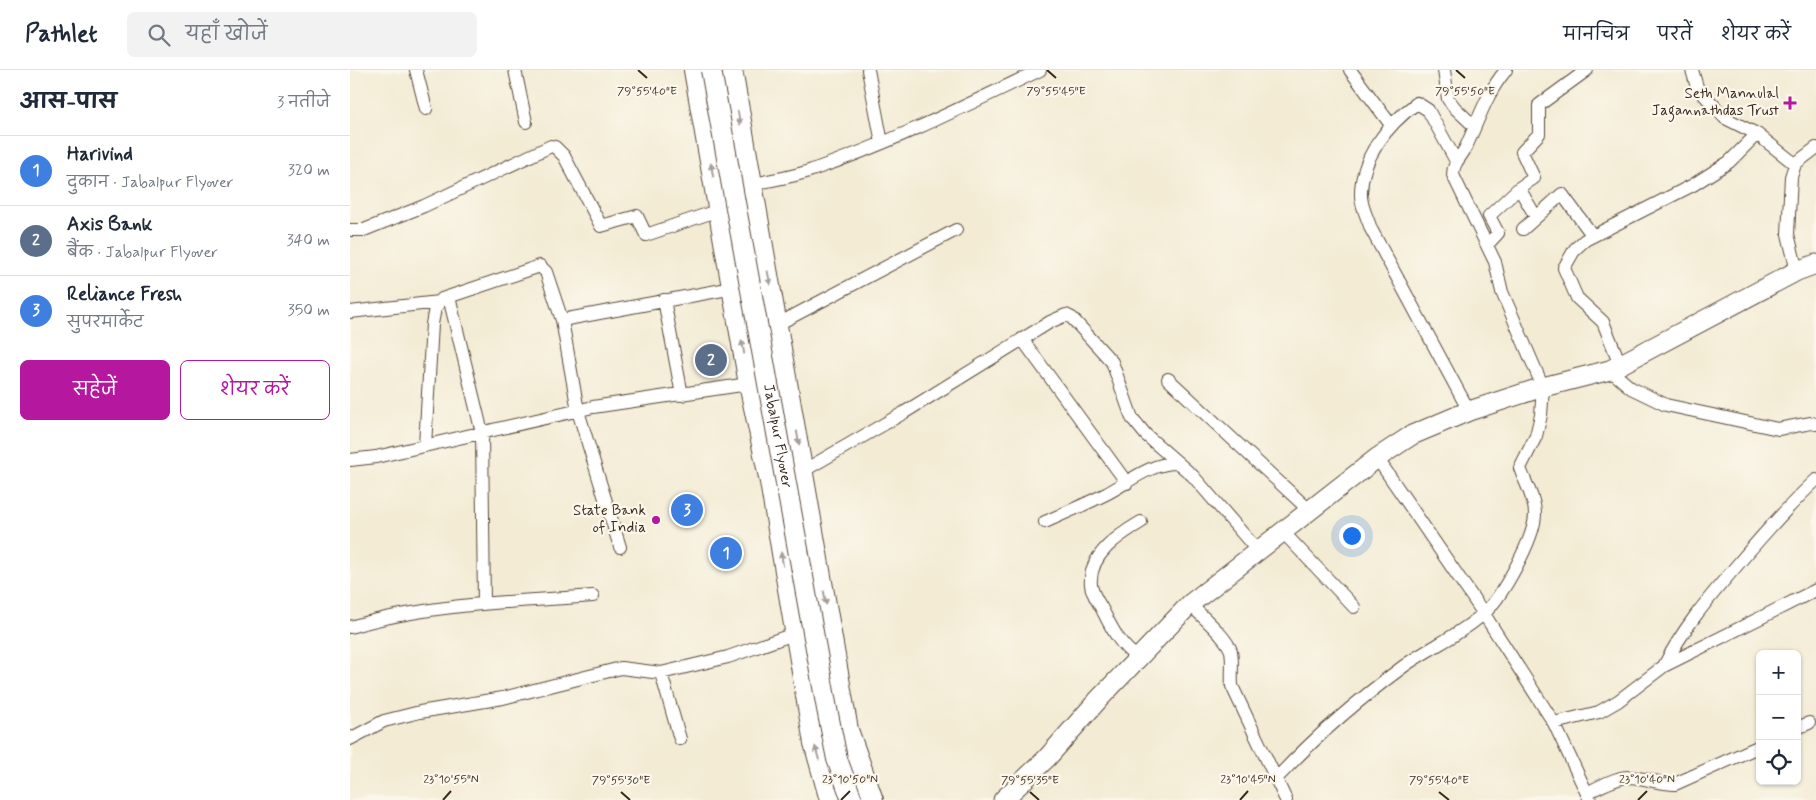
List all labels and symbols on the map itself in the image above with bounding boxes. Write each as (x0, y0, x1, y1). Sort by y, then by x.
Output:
text: 79°55'40"E (617, 84, 677, 100)
text: 79°55'45"E (1026, 84, 1086, 100)
text: 79°55'50"E (1435, 84, 1495, 100)
place label: Seth Mannulal Jagannathdas Trust (1652, 84, 1780, 122)
marker: Seth Mannulal Jagannathdas Trust (1783, 96, 1797, 110)
one-way arrow (736, 110, 744, 126)
one-way arrow (708, 162, 716, 178)
one-way arrow (765, 270, 773, 286)
one-way arrow (738, 339, 746, 355)
pin: 2 (695, 341, 727, 379)
street label: Jabalpur Flyover (758, 382, 797, 490)
one-way arrow (794, 430, 802, 446)
pin: 3 (671, 491, 703, 529)
place label: State Bank of India (573, 501, 646, 538)
marker: State Bank of India (650, 514, 662, 526)
your location (1339, 523, 1365, 549)
pin: 1 (710, 534, 742, 572)
one-way arrow (778, 551, 786, 567)
one-way arrow (822, 590, 830, 606)
one-way arrow (812, 746, 820, 761)
text: 23°10'55"N (423, 772, 479, 788)
text: 23°10'50"N (822, 772, 878, 788)
text: 23°10'45"N (1220, 772, 1276, 788)
text: 23°10'40"N (1619, 772, 1675, 788)
text: 79°55'30"E (592, 773, 650, 789)
text: 79°55'35"E (1001, 773, 1059, 789)
text: 79°55'40"E (1409, 773, 1469, 789)

